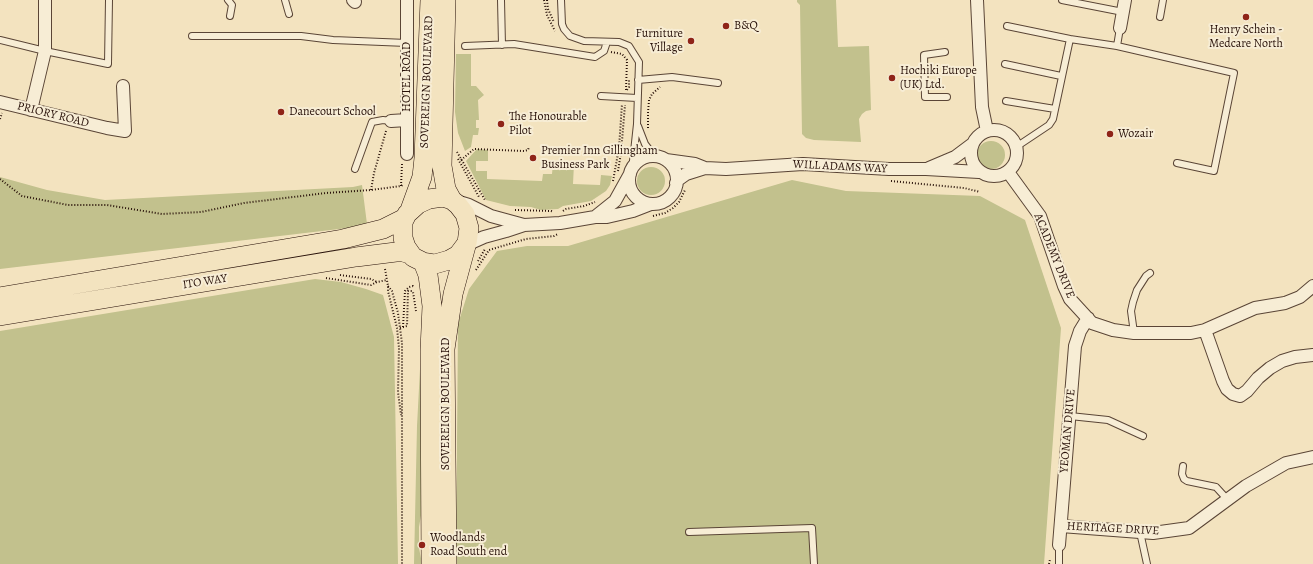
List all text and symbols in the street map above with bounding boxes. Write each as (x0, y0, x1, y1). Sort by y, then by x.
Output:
marker: Henry Schein - Medcare North (1241, 12, 1251, 22)
street label: SOVEREIGN BOULEVARD (417, 15, 437, 149)
place label: B&Q (734, 19, 758, 33)
marker: B&Q (721, 21, 731, 31)
place label: Henry Schein - Medcare North (1209, 23, 1283, 51)
place label: Furniture Village (636, 27, 683, 55)
marker: Furniture Village (686, 36, 696, 46)
street label: HOTEL ROAD (400, 42, 414, 112)
place label: Hochiki Europe (UK) Ltd. (900, 64, 977, 92)
marker: Hochiki Europe (UK) Ltd. (887, 73, 897, 83)
street label: PRIORY ROAD (16, 99, 90, 131)
place label: Danecourt School (289, 105, 376, 119)
marker: Danecourt School (276, 107, 286, 117)
place label: The Honourable Pilot (509, 110, 587, 138)
marker: The Honourable Pilot (496, 119, 506, 129)
place label: Wozair (1118, 127, 1153, 141)
marker: Wozair (1105, 129, 1115, 139)
place label: Premier Inn Gillingham Business Park (541, 144, 658, 172)
marker: Premier Inn Gillingham Business Park (528, 153, 538, 163)
street label: WILL ADAMS WAY (792, 157, 888, 177)
street label: ACADEMY DRIVE (1030, 211, 1078, 301)
street label: ITO WAY (182, 271, 228, 293)
street label: SOVEREIGN BOULEVARD (439, 338, 453, 470)
street label: YEOMAN DRIVE (1057, 388, 1079, 474)
street label: HERITAGE DRIVE (1066, 519, 1160, 539)
place label: Woodlands Road South end (430, 531, 507, 559)
marker: Woodlands Road South end (417, 540, 427, 550)

